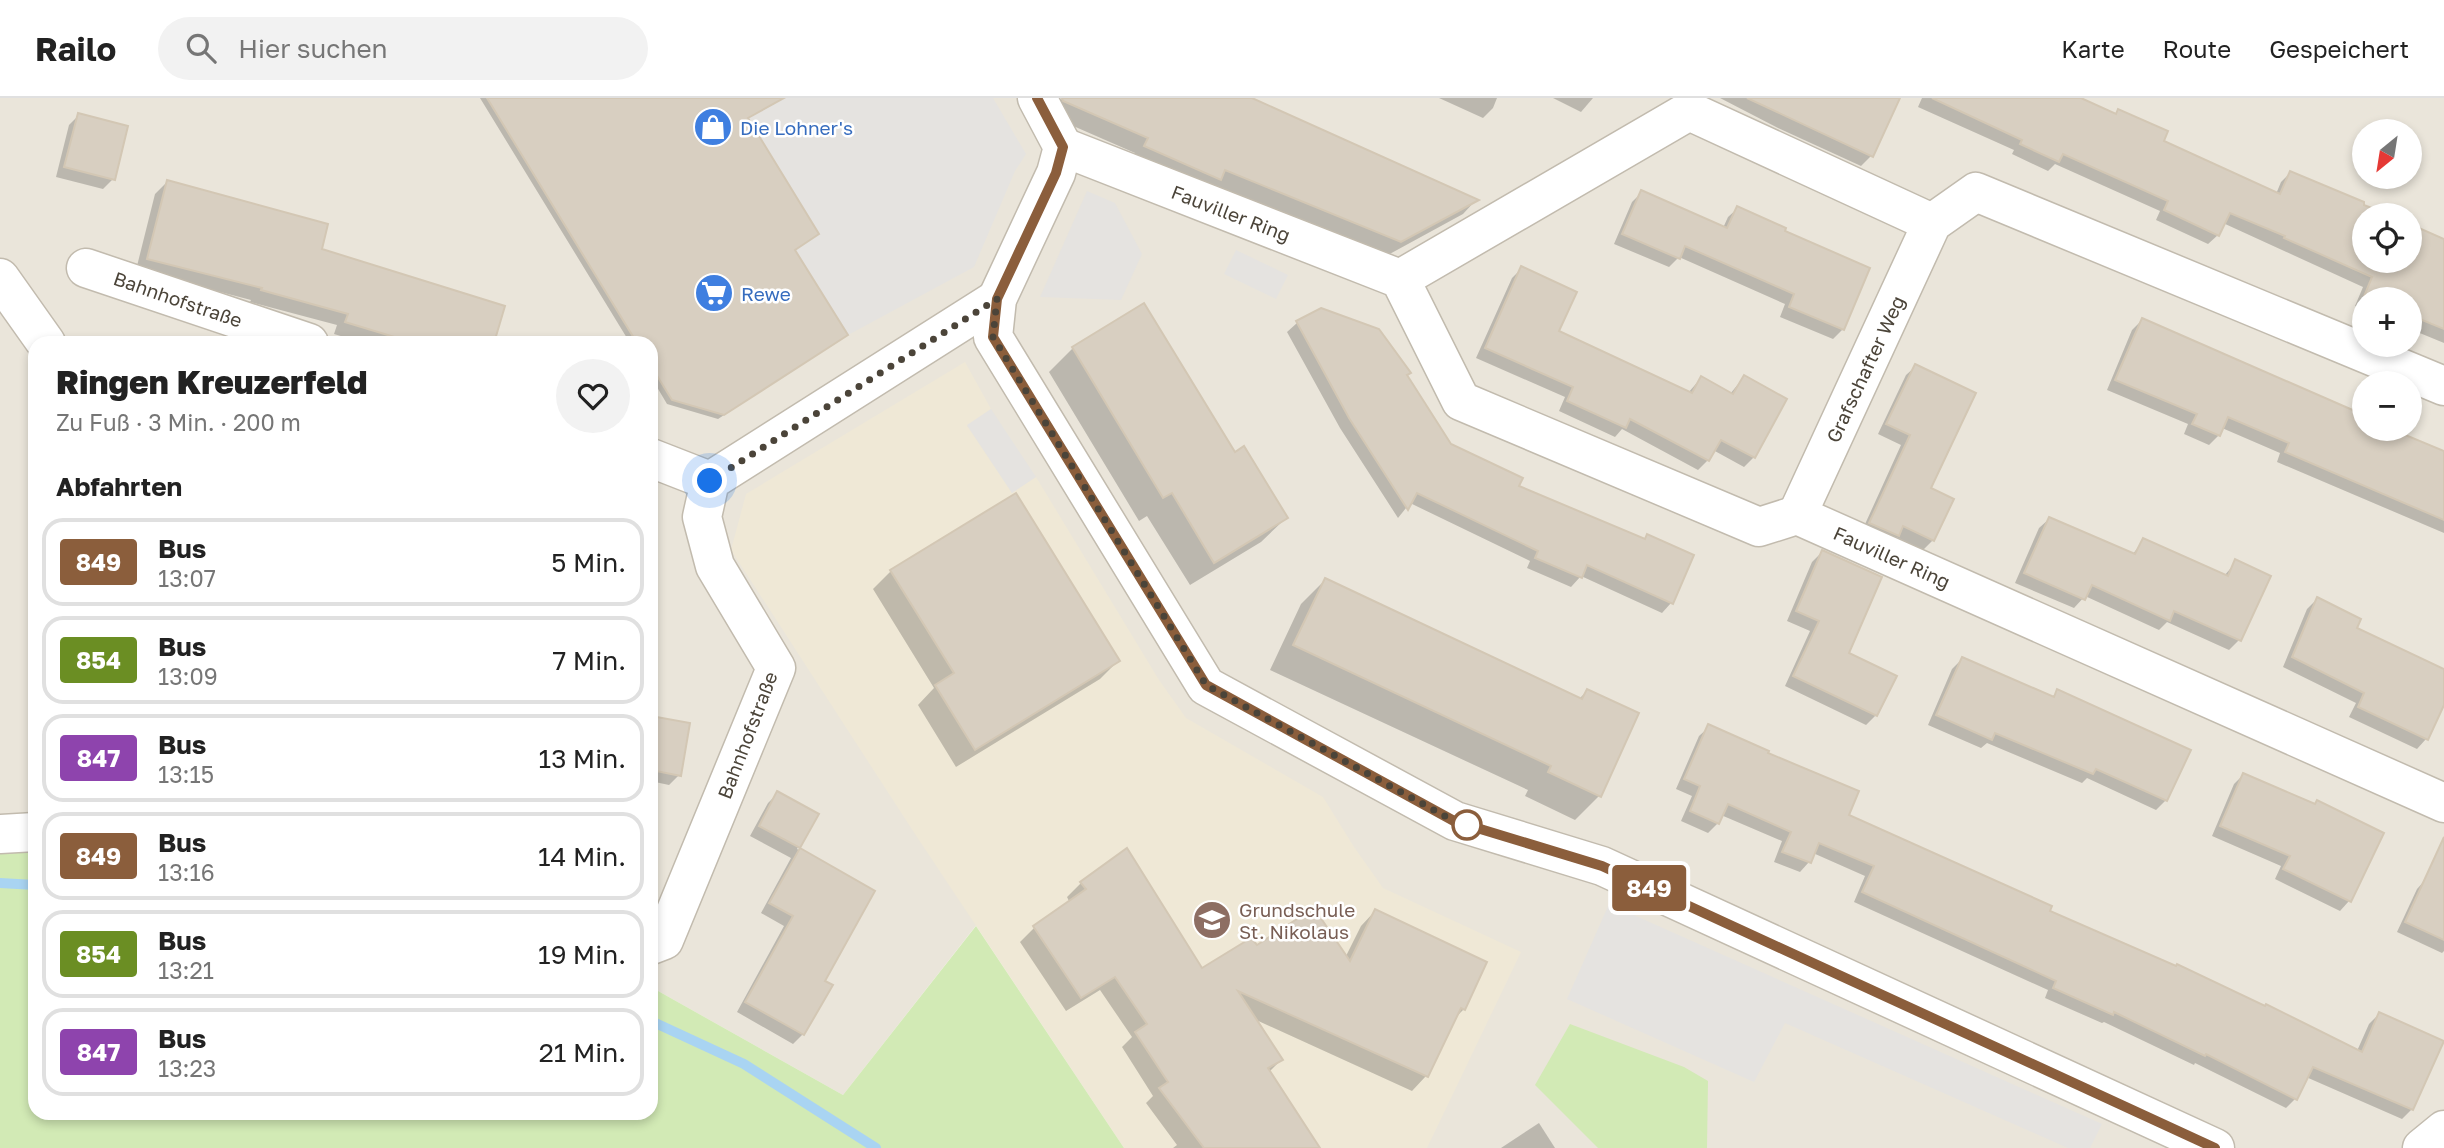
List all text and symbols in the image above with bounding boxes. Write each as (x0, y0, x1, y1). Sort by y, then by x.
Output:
search box (158, 17, 648, 80)
text: Railo (35, 29, 116, 68)
icon: search (182, 29, 220, 67)
text: Hier suchen (238, 33, 388, 64)
text: Karte (2061, 34, 2125, 63)
text: Route (2163, 34, 2231, 63)
text: Gespeichert (2269, 34, 2409, 63)
shop icon: Die Lohner's (692, 106, 734, 148)
place label: Die Lohner's (740, 116, 853, 139)
north arrow (2352, 119, 2422, 189)
map controls (2352, 119, 2422, 441)
street label: Fauviller Ring (1168, 180, 1294, 246)
button: locate (2352, 203, 2422, 273)
street label: Bahnhofstraße (111, 266, 245, 332)
supermarket icon: Rewe (693, 272, 735, 314)
place label: Rewe (741, 282, 791, 305)
button: + (2352, 287, 2422, 357)
street label: Grafschafter Weg (1821, 292, 1909, 446)
button: heart (556, 359, 630, 433)
text: Ringen Kreuzerfeld (56, 362, 367, 401)
button: − (2352, 371, 2422, 441)
text: Zu Fuß · 3 Min. · 200 m (56, 408, 301, 436)
your location (692, 463, 727, 498)
text: Abfahrten (56, 471, 182, 502)
street label: Fauviller Ring (1830, 521, 1954, 593)
text: Bus (158, 533, 206, 564)
text: 849 (76, 547, 121, 576)
text: 5 Min. (551, 547, 626, 578)
text: 13:07 (158, 564, 216, 592)
text: Bus (158, 631, 206, 662)
text: 854 (76, 645, 121, 674)
text: 7 Min. (553, 645, 626, 676)
text: 13:09 (158, 662, 218, 690)
street label: Bahnhofstraße (712, 668, 782, 802)
text: Bus (158, 729, 206, 760)
text: 847 (77, 743, 120, 772)
text: 13 Min. (539, 743, 626, 774)
text: 13:15 (158, 760, 214, 788)
unlabelled marker (1452, 810, 1482, 840)
text: Bus (158, 827, 206, 858)
text: 849 (76, 841, 121, 870)
text: 14 Min. (538, 841, 626, 872)
text: 13:16 (158, 858, 215, 886)
line badge: 849 (1609, 865, 1689, 911)
text: 849 (1626, 873, 1672, 902)
place label: Grundschule St. Nikolaus (1239, 898, 1355, 943)
school or university icon: Grundschule St. Nikolaus (1191, 899, 1233, 941)
text: Bus (158, 925, 206, 956)
text: 854 (76, 939, 121, 968)
text: 19 Min. (538, 939, 626, 970)
text: 13:21 (158, 956, 214, 984)
text: Bus (158, 1023, 206, 1054)
text: 847 (77, 1037, 120, 1066)
text: 21 Min. (539, 1037, 626, 1068)
text: 13:23 (158, 1054, 216, 1082)

